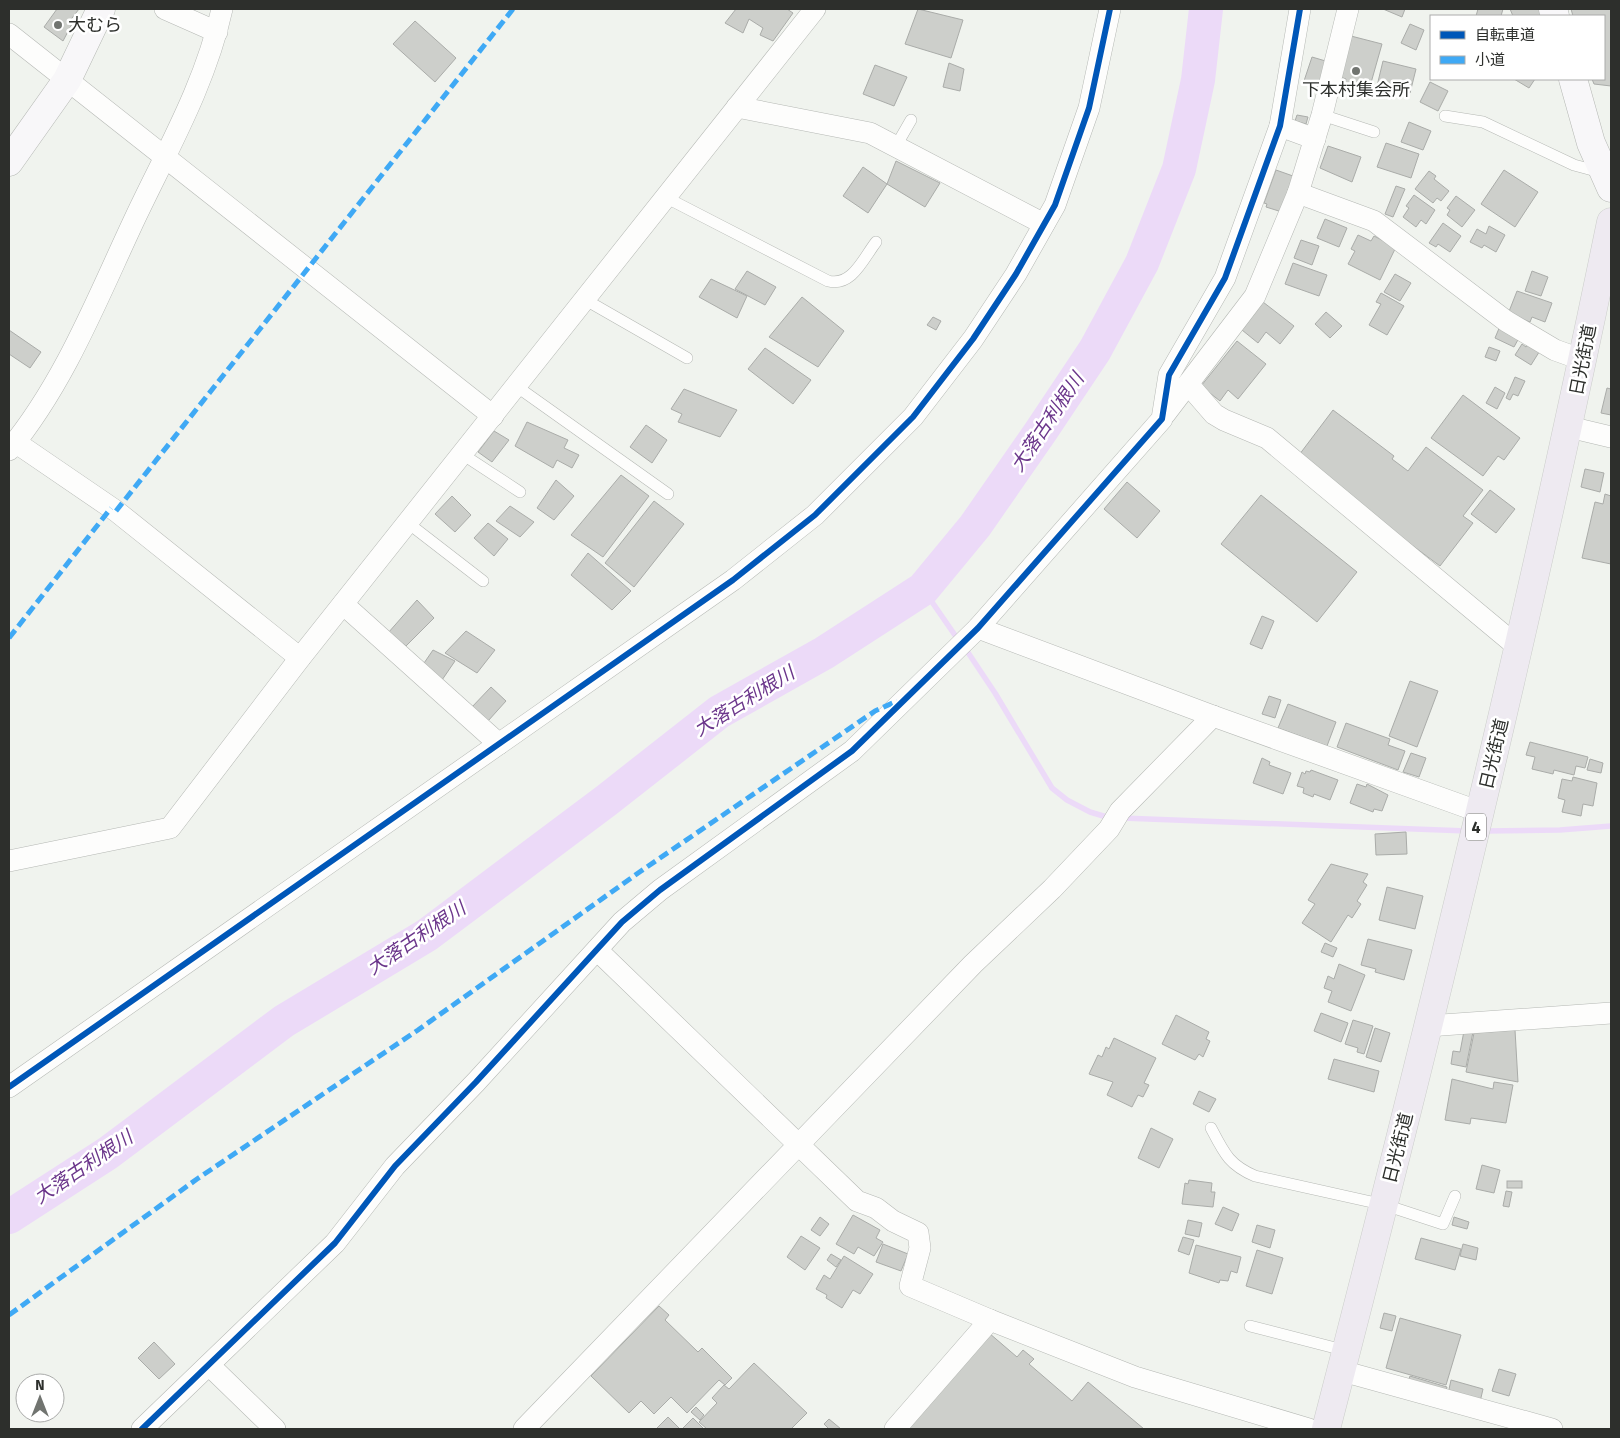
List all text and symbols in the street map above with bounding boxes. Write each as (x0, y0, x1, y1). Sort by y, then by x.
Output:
place label: 大むら (68, 14, 122, 36)
legend (1430, 15, 1605, 80)
marker: 大むら (52, 19, 64, 31)
text: 自転車道 (1475, 26, 1535, 44)
text: 小道 (1475, 51, 1505, 69)
marker: 下本村集会所 (1350, 65, 1362, 77)
place label: 下本村集会所 (1302, 79, 1410, 101)
street label: 日光街道 (1565, 323, 1601, 397)
water label: 大落古利根川 (1006, 367, 1090, 476)
water label: 大落古利根川 (690, 660, 800, 741)
street label: 日光街道 (1475, 716, 1513, 792)
road number: 4 (1466, 814, 1486, 840)
water label: 大落古利根川 (362, 895, 471, 979)
street label: 日光街道 (1379, 1110, 1417, 1186)
water label: 大落古利根川 (29, 1124, 138, 1208)
north arrow (15, 1373, 65, 1423)
text: N (35, 1377, 45, 1394)

